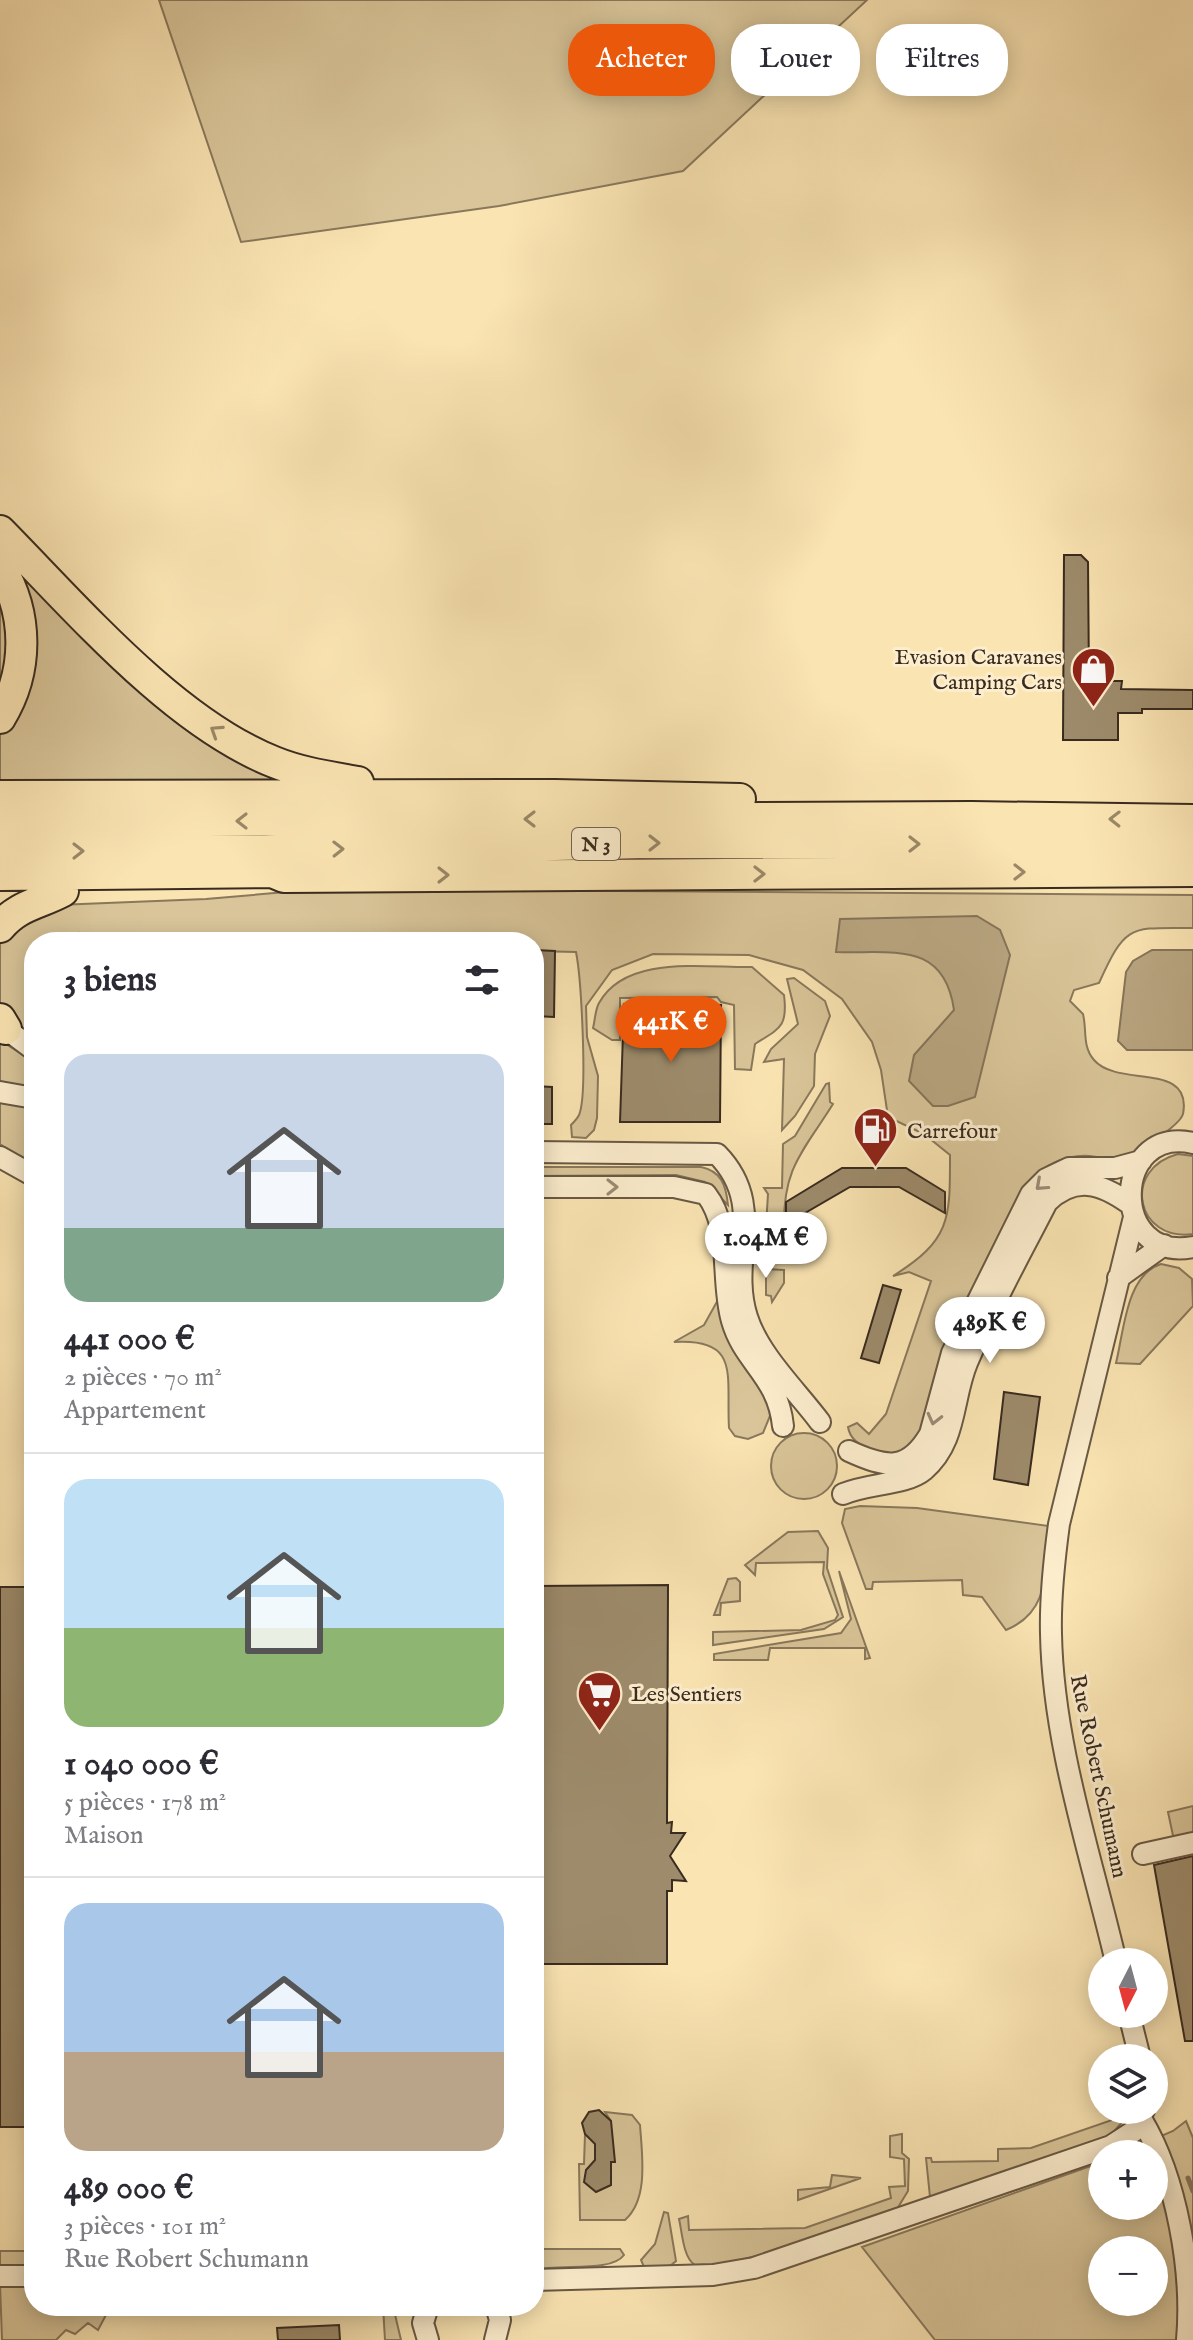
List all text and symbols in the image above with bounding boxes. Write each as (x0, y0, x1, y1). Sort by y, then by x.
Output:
chip: Acheter (568, 24, 715, 96)
chip: Louer (731, 24, 860, 96)
chip: Filtres (876, 24, 1008, 96)
place label: Evasion Caravanes Camping Cars (895, 644, 1062, 697)
shop icon: Evasion Caravanes Camping Cars (1069, 645, 1117, 708)
one-way arrow (211, 725, 225, 740)
one-way arrow (1108, 810, 1121, 828)
one-way arrow (523, 811, 536, 828)
one-way arrow (235, 812, 248, 830)
road number: N 3 (572, 828, 620, 860)
one-way arrow (648, 834, 661, 852)
one-way arrow (908, 835, 921, 853)
one-way arrow (332, 840, 345, 858)
one-way arrow (72, 842, 85, 860)
one-way arrow (1013, 863, 1026, 881)
one-way arrow (753, 865, 766, 883)
one-way arrow (437, 866, 450, 884)
icon: filters (460, 958, 504, 1002)
text: 3 biens (64, 959, 157, 1002)
pin: 441K € (606, 996, 736, 1064)
text: 441K € (634, 1005, 708, 1038)
icon: home (212, 1106, 356, 1250)
fuel station icon: Carrefour (852, 1106, 900, 1169)
place label: Carrefour (907, 1118, 998, 1146)
one-way arrow (1036, 1175, 1051, 1189)
one-way arrow (606, 1178, 619, 1196)
pin: 1.04M € (692, 1212, 840, 1280)
text: 1.04M € (723, 1221, 809, 1254)
pin: 489K € (925, 1297, 1055, 1365)
text: 489K € (953, 1306, 1027, 1339)
text: 441 000 € (64, 1318, 195, 1361)
text: 2 pièces · 70 m² (64, 1361, 222, 1394)
text: Appartement (64, 1394, 206, 1427)
one-way arrow (926, 1411, 943, 1425)
icon: home (212, 1531, 356, 1675)
supermarket icon: Les Sentiers (576, 1669, 624, 1732)
street label: Rue Robert Schumann (1063, 1672, 1133, 1881)
place label: Les Sentiers (631, 1681, 742, 1709)
text: 1 040 000 € (64, 1743, 219, 1786)
text: 5 pièces · 178 m² (64, 1786, 226, 1819)
text: Maison (64, 1819, 144, 1852)
north arrow (1088, 1948, 1168, 2028)
map controls (1088, 1948, 1168, 2316)
icon: home (212, 1955, 356, 2099)
button: layers (1088, 2044, 1168, 2124)
button: + (1088, 2140, 1168, 2220)
text: 489 000 € (64, 2167, 194, 2210)
text: 3 pièces · 101 m² (64, 2210, 226, 2243)
button: − (1088, 2236, 1168, 2316)
text: Rue Robert Schumann (64, 2243, 309, 2276)

